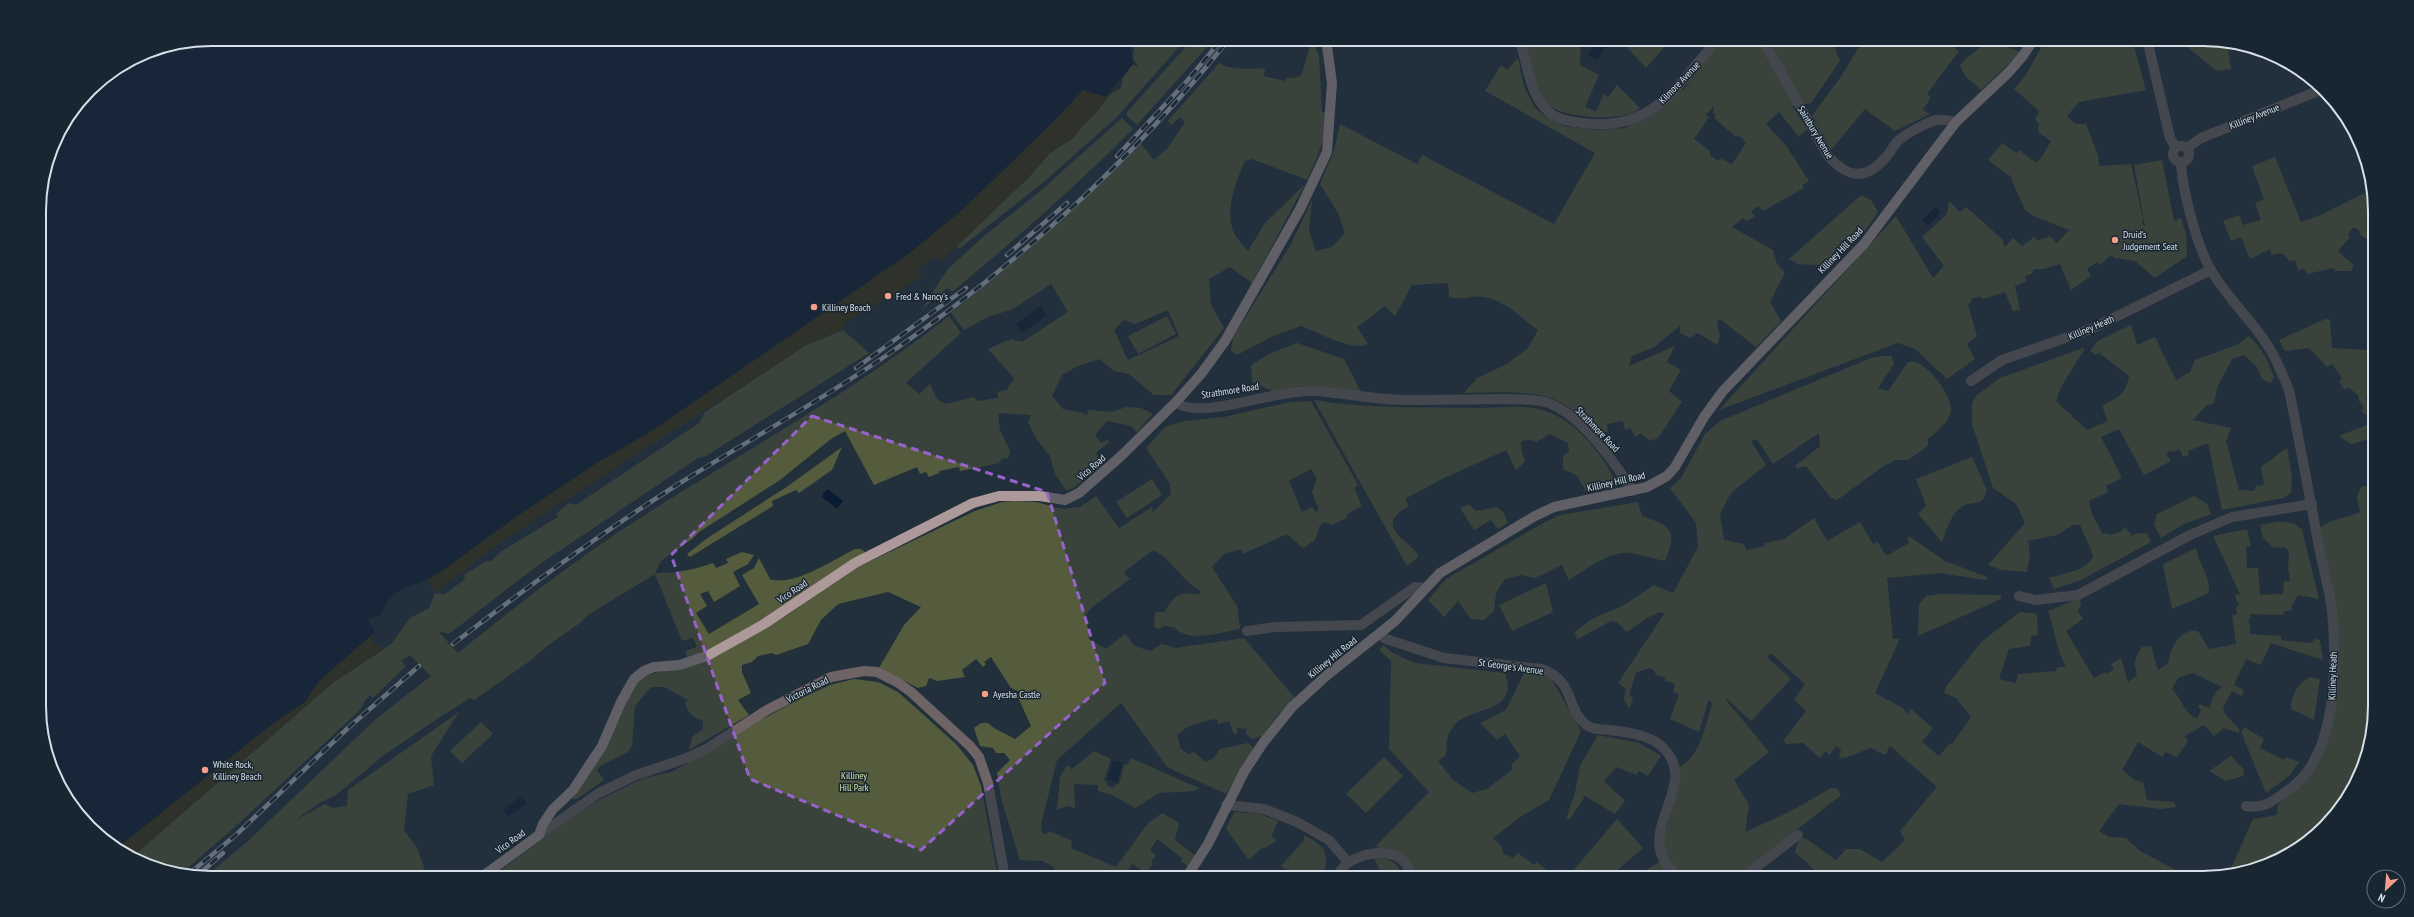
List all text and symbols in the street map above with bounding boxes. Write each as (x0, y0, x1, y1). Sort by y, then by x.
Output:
street label: Kilmore Avenue (1656, 58, 1703, 106)
street label: Killiney Avenue (2227, 101, 2281, 132)
street label: Saintbury Avenue (1795, 103, 1836, 161)
street label: Killiney Hill Road (1815, 225, 1866, 276)
place label: Druid's Judgement Seat (2122, 228, 2178, 253)
marker: Druid's Judgement Seat (2110, 235, 2120, 245)
place label: Fred & Nancy's (896, 290, 948, 303)
marker: Fred & Nancy's (883, 291, 893, 301)
place label: Killiney Beach (822, 301, 871, 314)
marker: Killiney Beach (809, 302, 819, 312)
street label: Killiney Heath (2066, 312, 2116, 343)
street label: Strathmore Road (1201, 380, 1260, 401)
street label: Strathmore Road (1573, 404, 1622, 455)
street label: Vico Road (1074, 451, 1108, 484)
street label: Killiney Hill Road (1586, 468, 1646, 494)
street label: Vico Road (774, 577, 810, 607)
street label: Killiney Hill Road (1305, 634, 1359, 681)
street label: Killiney Heath (2325, 652, 2340, 700)
street label: St George's Avenue (1478, 656, 1544, 677)
street label: Victoria Road (783, 673, 830, 706)
place label: Ayesha Castle (993, 688, 1040, 701)
marker: Ayesha Castle (980, 689, 990, 699)
place label: White Rock, Killiney Beach (213, 758, 262, 783)
marker: White Rock, Killiney Beach (200, 765, 210, 775)
park label: Killiney Hill Park (839, 769, 869, 794)
street label: Vico Road (492, 826, 528, 857)
north arrow (2366, 869, 2406, 909)
text: N (2376, 890, 2387, 906)

